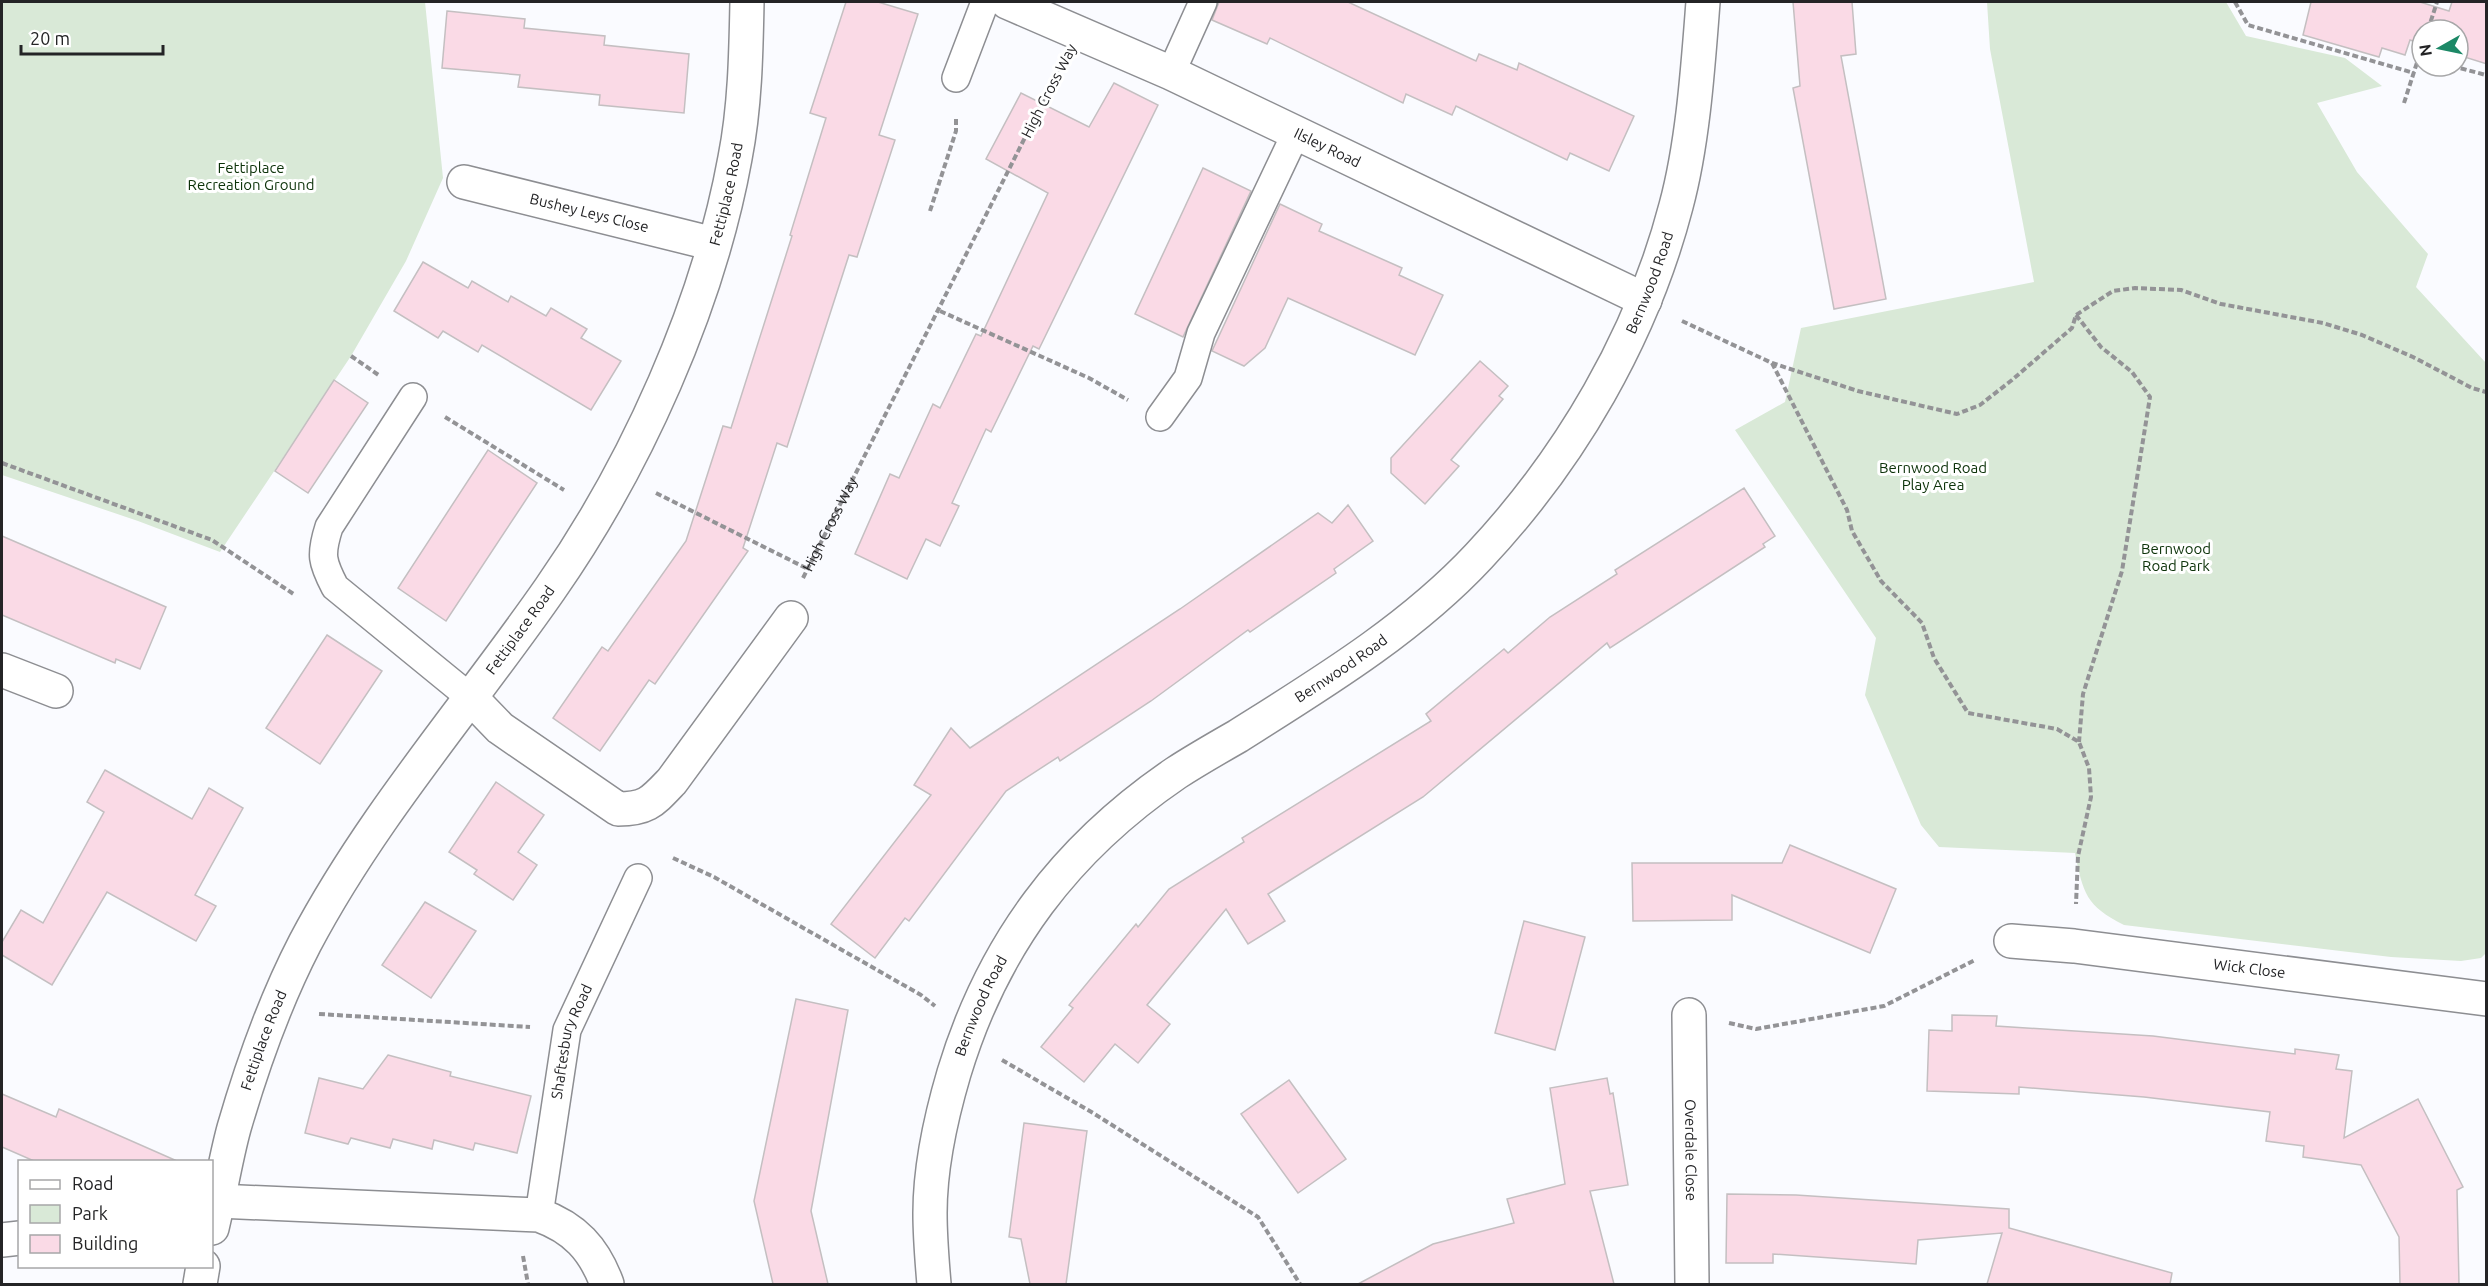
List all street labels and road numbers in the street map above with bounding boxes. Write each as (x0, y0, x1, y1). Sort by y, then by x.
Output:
street label: High Cross Way (1018, 41, 1080, 141)
street label: Ilsley Road (1291, 124, 1364, 171)
street label: Fettiplace Road (706, 141, 746, 248)
street label: Bushey Leys Close (528, 190, 651, 235)
street label: Bernwood Road (1622, 229, 1676, 336)
street label: High Cross Way (799, 474, 860, 574)
street label: Fettiplace Road (482, 582, 558, 677)
street label: Bernwood Road (1292, 631, 1390, 706)
street label: Bernwood Road (951, 952, 1010, 1058)
street label: Wick Close (2212, 955, 2286, 981)
street label: Shaftesbury Road (548, 981, 595, 1100)
street label: Fettiplace Road (237, 988, 290, 1092)
street label: Overdale Close (1682, 1099, 1700, 1201)

